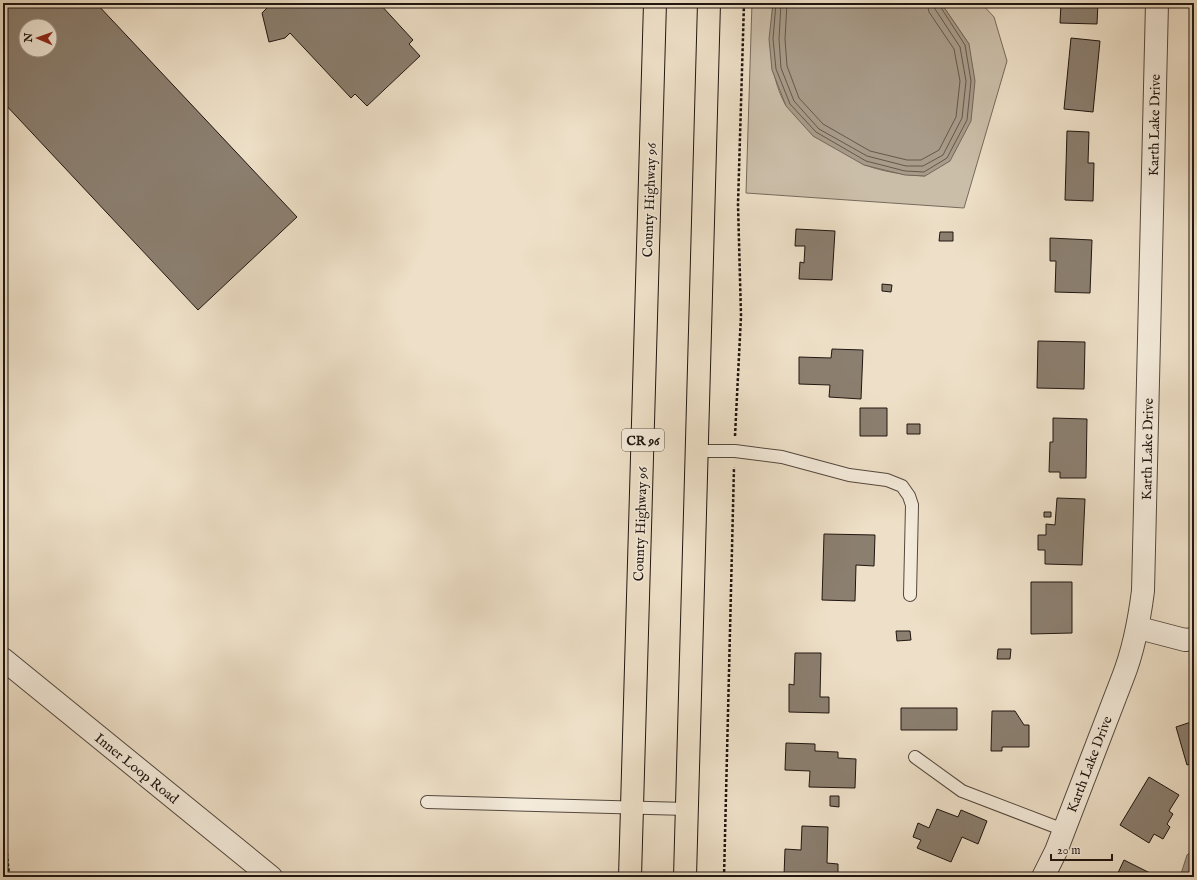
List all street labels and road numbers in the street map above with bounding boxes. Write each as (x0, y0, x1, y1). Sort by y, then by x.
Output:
street label: Karth Lake Drive (1145, 73, 1165, 176)
street label: County Highway 96 (639, 141, 661, 258)
street label: Karth Lake Drive (1138, 397, 1158, 500)
road number: CR 96 (622, 429, 664, 451)
street label: County Highway 96 (630, 465, 652, 582)
street label: Karth Lake Drive (1063, 713, 1117, 815)
street label: Inner Loop Road (91, 729, 182, 809)

